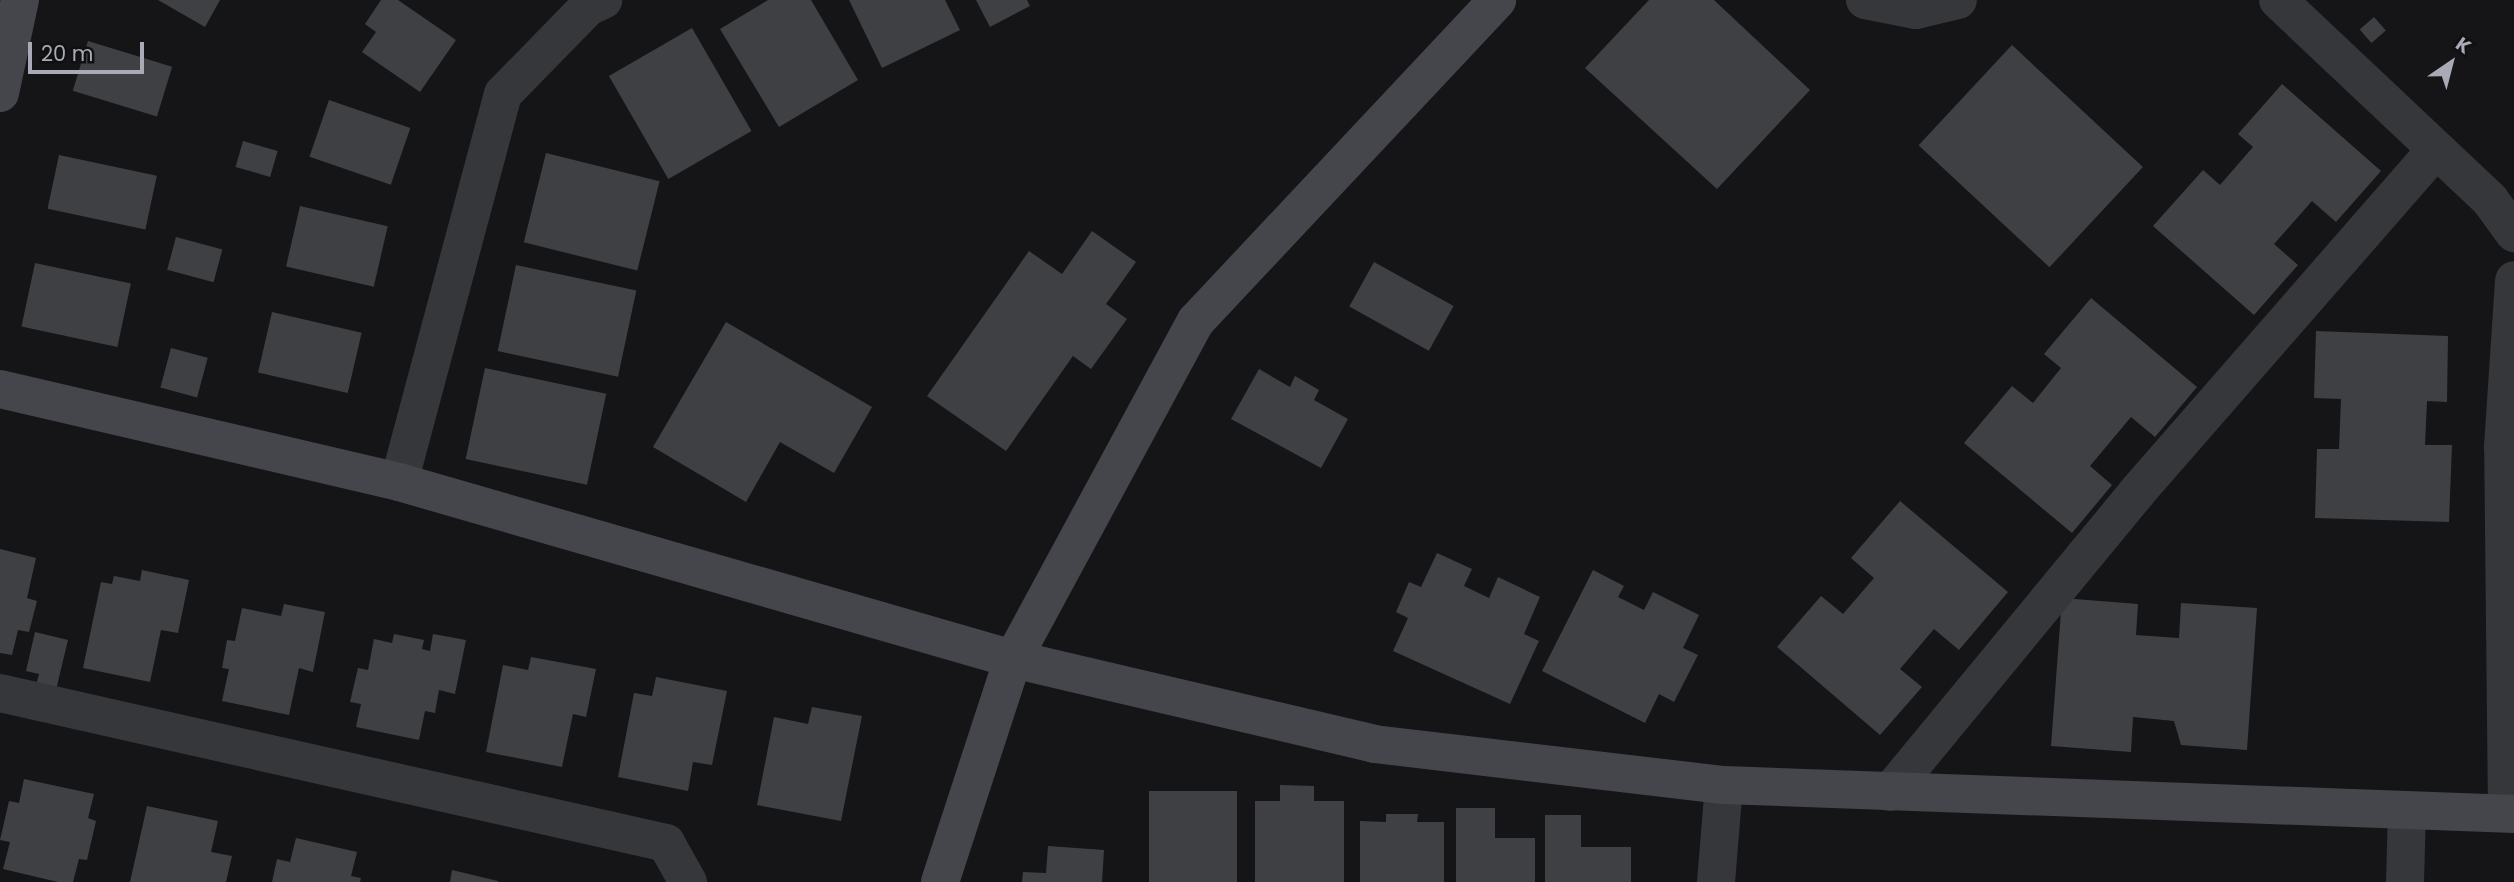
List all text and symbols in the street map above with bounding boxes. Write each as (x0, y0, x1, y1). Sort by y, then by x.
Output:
scale bar (32, 28, 147, 72)
north arrow (2416, 28, 2486, 98)
text: K (2450, 31, 2477, 60)
text: 20 m (41, 39, 94, 68)

